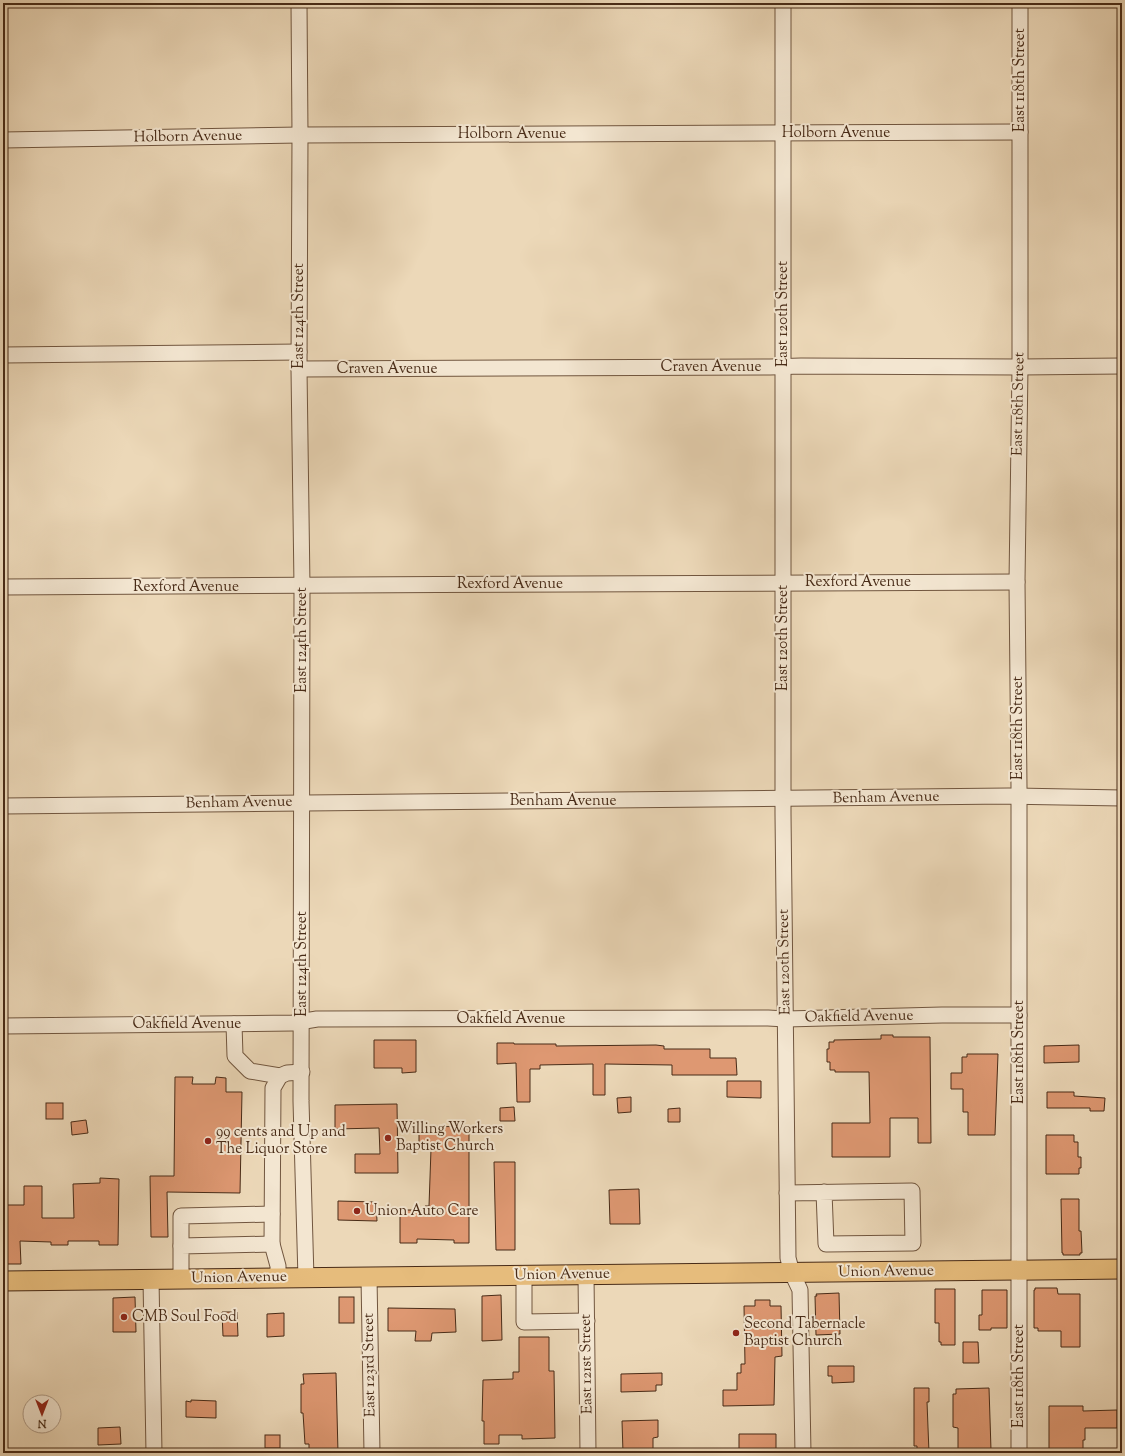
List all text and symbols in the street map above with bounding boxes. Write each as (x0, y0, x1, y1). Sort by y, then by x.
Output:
street label: East 118th Street (1010, 28, 1031, 132)
street label: Holborn Avenue (782, 123, 890, 144)
street label: Holborn Avenue (458, 124, 566, 145)
street label: Holborn Avenue (134, 126, 242, 148)
street label: East 120th Street (773, 261, 794, 367)
street label: East 124th Street (289, 263, 310, 369)
street label: East 118th Street (1008, 352, 1030, 456)
street label: Craven Avenue (661, 357, 761, 378)
street label: Craven Avenue (337, 359, 437, 380)
street label: Rexford Avenue (805, 572, 911, 593)
street label: Rexford Avenue (457, 574, 563, 595)
street label: Rexford Avenue (133, 577, 239, 598)
street label: East 120th Street (773, 585, 794, 691)
street label: East 124th Street (292, 587, 313, 693)
street label: East 118th Street (1008, 676, 1029, 780)
street label: Benham Avenue (832, 787, 940, 809)
street label: Benham Avenue (510, 791, 616, 812)
street label: Benham Avenue (185, 792, 293, 814)
street label: East 120th Street (774, 909, 796, 1015)
street label: East 124th Street (292, 911, 313, 1017)
street label: East 118th Street (1009, 1000, 1030, 1104)
street label: Oakfield Avenue (804, 1006, 914, 1028)
street label: Oakfield Avenue (457, 1009, 565, 1030)
street label: Oakfield Avenue (133, 1014, 241, 1035)
place label: Willing Workers Baptist Church (396, 1119, 503, 1157)
place label: 99 cents and Up and The Liquor Store (216, 1122, 346, 1160)
marker: Willing Workers Baptist Church (383, 1133, 393, 1143)
marker: 99 cents and Up and The Liquor Store (203, 1136, 213, 1146)
place label: Union Auto Care (365, 1201, 479, 1222)
marker: Union Auto Care (352, 1206, 362, 1216)
street label: Union Avenue (838, 1261, 934, 1283)
street label: Union Avenue (514, 1264, 610, 1286)
street label: Union Avenue (191, 1267, 287, 1289)
place label: CMB Soul Food (132, 1307, 237, 1328)
marker: CMB Soul Food (119, 1312, 129, 1322)
street label: East 123rd Street (359, 1313, 381, 1417)
street label: East 121st Street (576, 1314, 598, 1414)
place label: Second Tabernacle Baptist Church (744, 1314, 865, 1352)
street label: East 118th Street (1009, 1324, 1030, 1428)
marker: Second Tabernacle Baptist Church (731, 1328, 741, 1338)
north arrow (22, 1394, 62, 1434)
text: N (37, 1415, 47, 1431)

